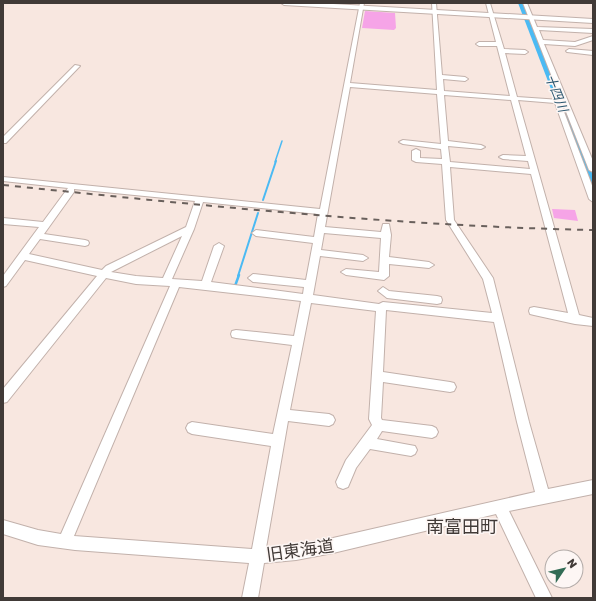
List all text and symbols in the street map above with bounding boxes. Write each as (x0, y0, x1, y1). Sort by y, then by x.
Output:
water label: 十四川 (542, 72, 572, 116)
district label: 南富田町 (426, 515, 498, 537)
street label: 旧東海道 (265, 534, 335, 565)
north arrow (544, 549, 584, 589)
text: N (565, 556, 580, 570)

